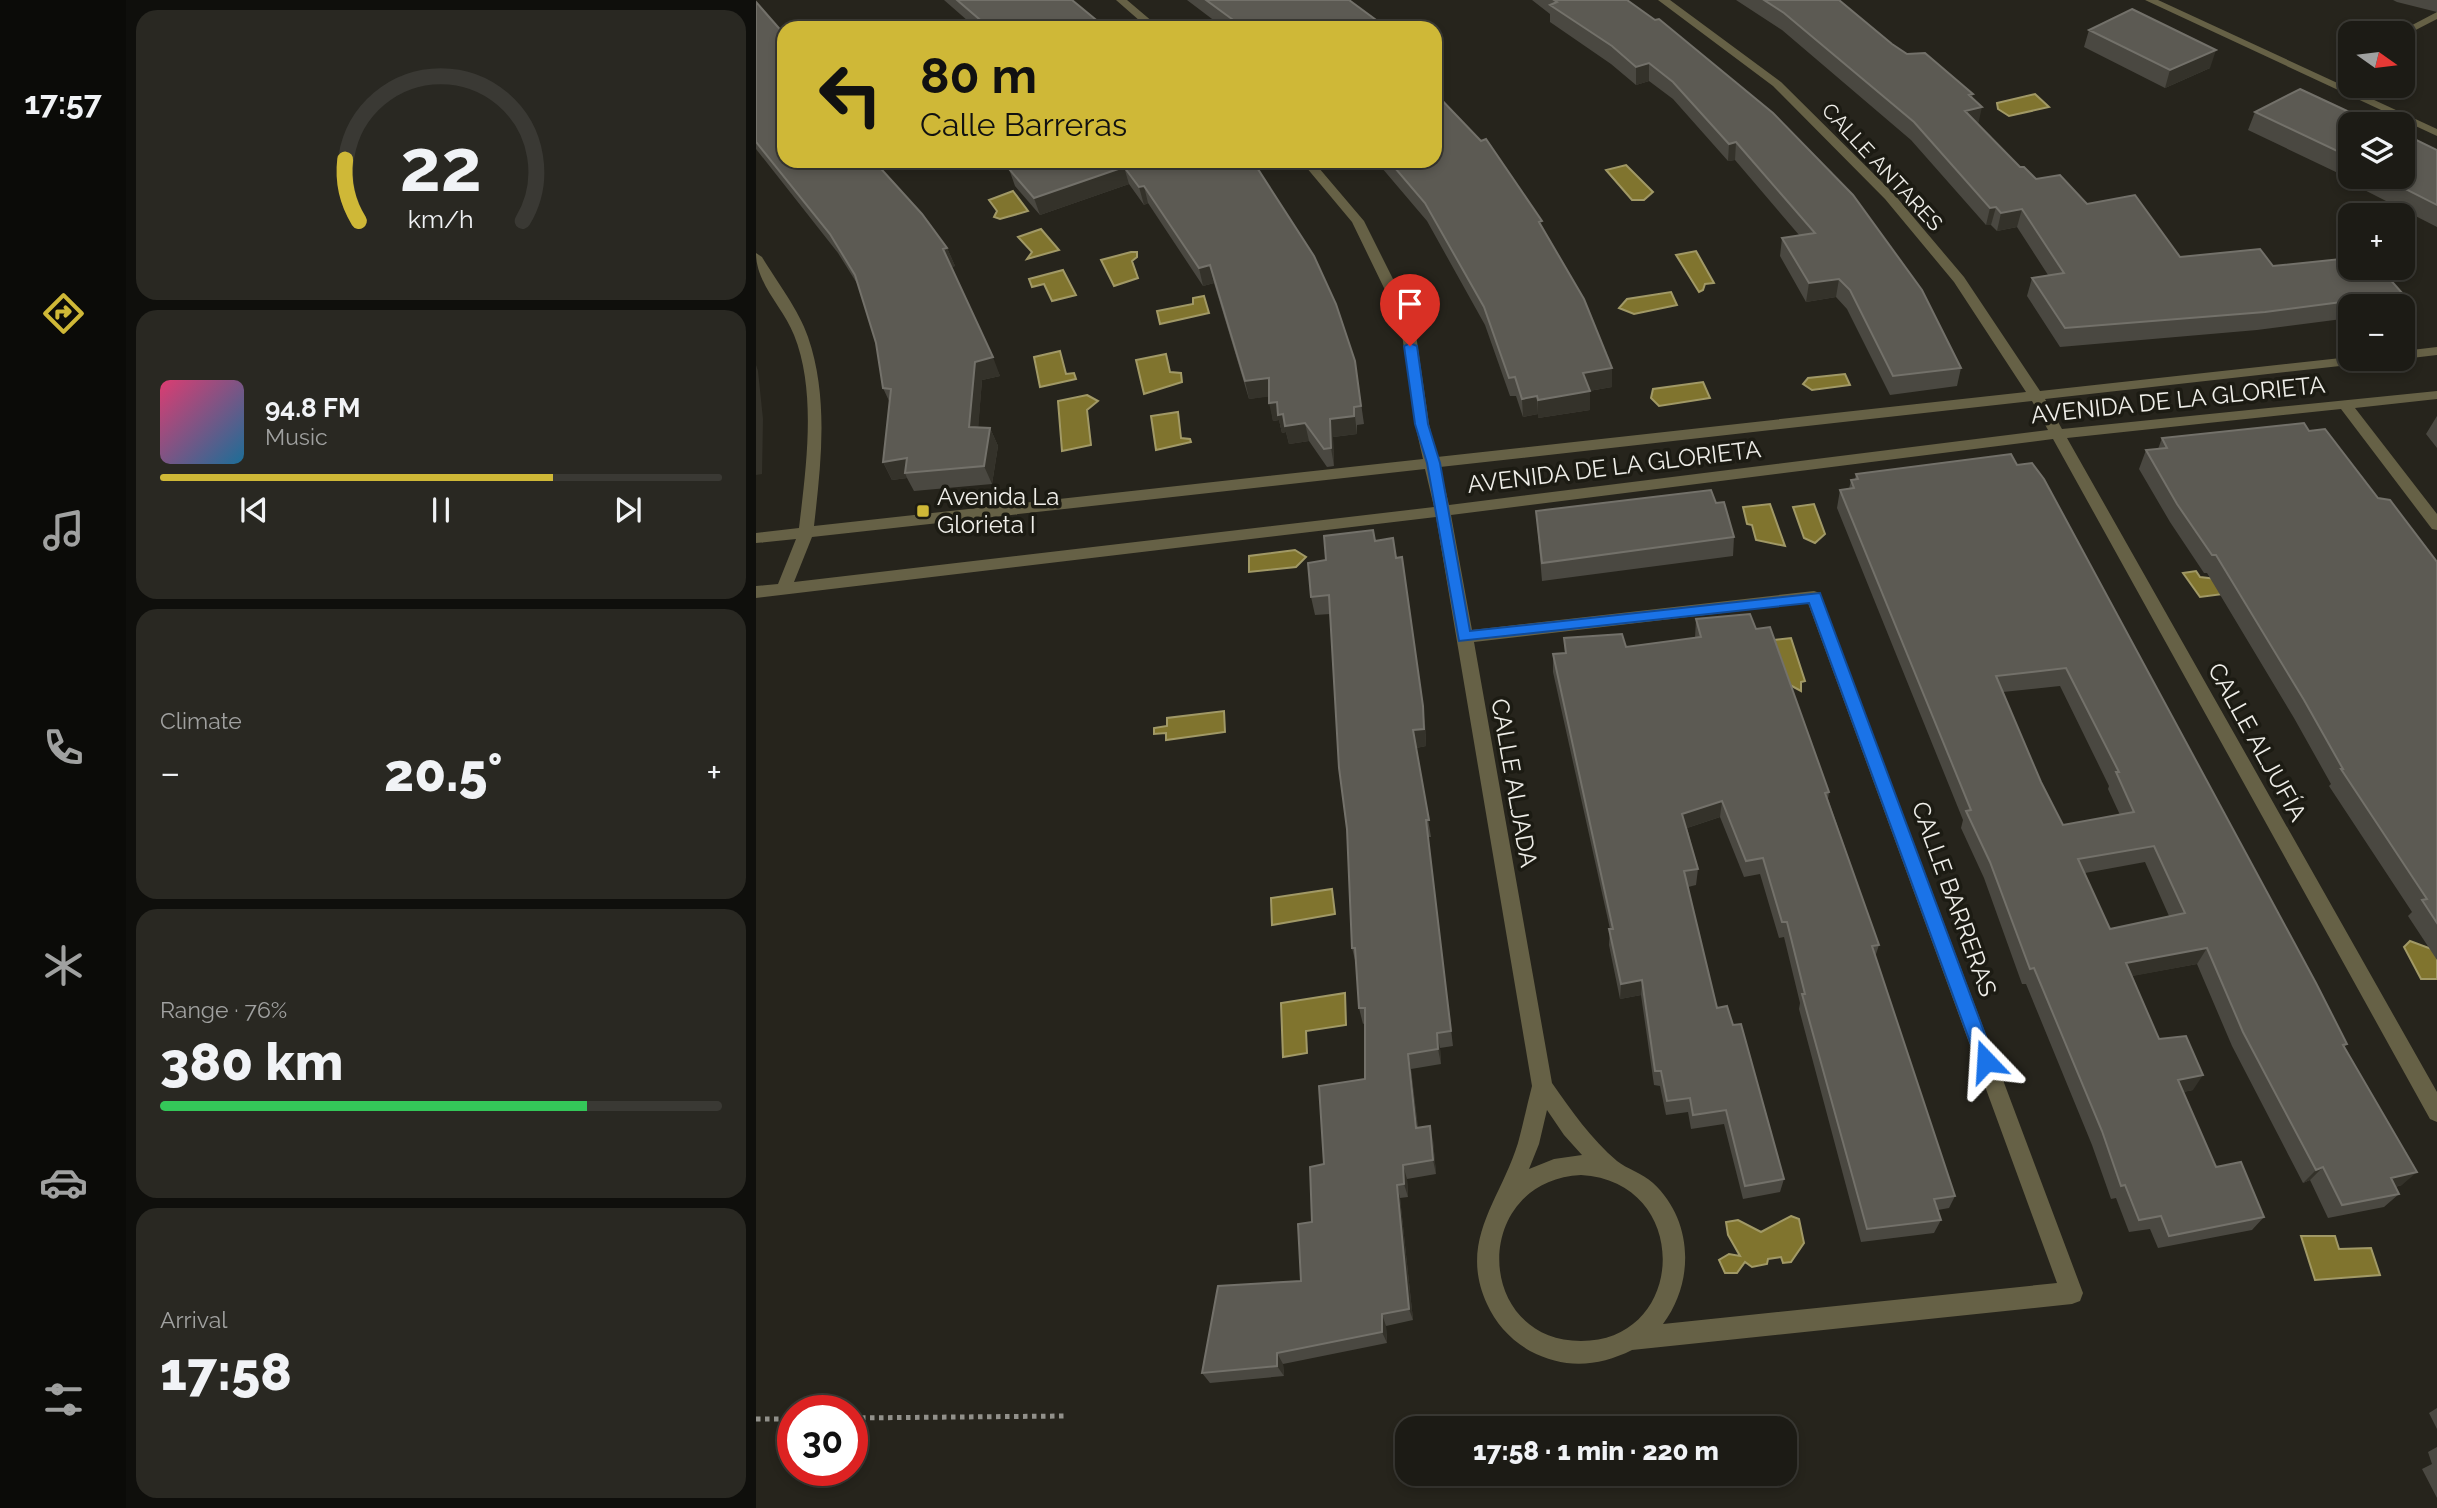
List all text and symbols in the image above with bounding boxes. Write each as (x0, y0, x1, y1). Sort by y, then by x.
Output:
north arrow (2338, 21, 2415, 98)
map controls (2338, 21, 2415, 371)
text: 80 m (920, 47, 1037, 104)
icon: left (805, 49, 896, 140)
text: 17:57 (24, 84, 102, 121)
street label: CALLE ANTARES (1817, 98, 1948, 236)
text: Calle Barreras (920, 106, 1127, 143)
button: layers (2338, 112, 2415, 189)
text: 22 (400, 123, 482, 208)
button: + (2338, 203, 2415, 280)
text: km/h (408, 204, 474, 234)
pin (1380, 274, 1440, 346)
icon: arrive (1391, 285, 1429, 323)
icon: directions (39, 289, 88, 338)
button: − (2338, 294, 2415, 371)
street label: AVENIDA DE LA GLORIETA (2029, 370, 2327, 429)
text: 94.8 FM (265, 393, 360, 423)
text: Music (265, 423, 328, 450)
street label: AVENIDA DE LA GLORIETA (1465, 434, 1763, 499)
place label: Avenida La Glorieta I (937, 482, 1059, 539)
icon: previous (235, 491, 273, 529)
icon: pause (422, 491, 460, 529)
icon: next (609, 491, 647, 529)
marker: Avenida La Glorieta I (915, 503, 931, 519)
icon: music (39, 506, 88, 555)
street label: CALLE ALJUFÍA (2202, 657, 2313, 826)
street label: CALLE ALJADA (1485, 696, 1544, 870)
text: Climate (160, 707, 242, 734)
icon: phone (39, 723, 88, 772)
text: 20.5° (384, 742, 503, 803)
text: − (160, 750, 180, 795)
text: + (706, 750, 722, 795)
street label: CALLE BARRERAS (1906, 797, 2003, 1000)
icon: climate (39, 941, 88, 990)
text: Range · 76% (160, 996, 287, 1023)
position arrow (1949, 1024, 2023, 1098)
text: 380 km (160, 1031, 343, 1092)
icon: car (39, 1158, 88, 1207)
text: Arrival (160, 1306, 227, 1333)
text: 17:58 (160, 1341, 292, 1402)
icon: filters (39, 1375, 88, 1424)
speed limit sign: 30 (777, 1395, 868, 1486)
text: 17:58 · 1 min · 220 m (1473, 1436, 1719, 1466)

